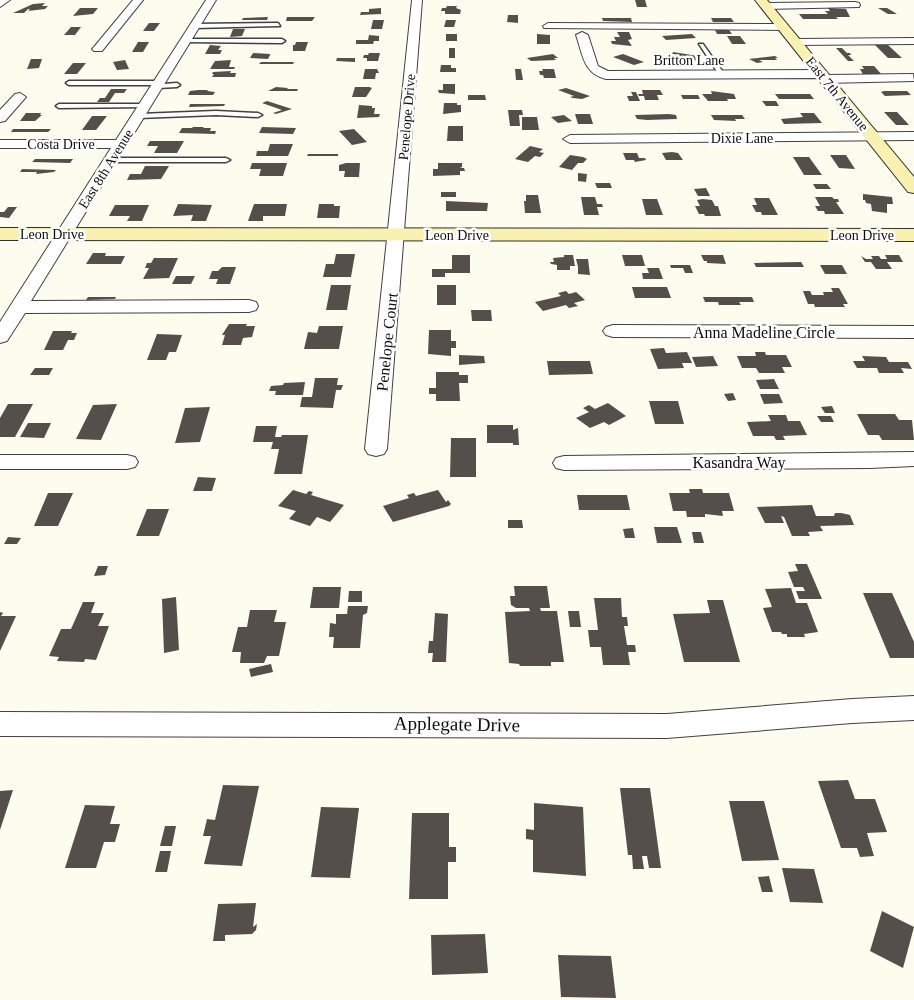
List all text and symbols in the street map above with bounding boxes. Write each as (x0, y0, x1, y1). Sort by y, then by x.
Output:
street label: Britton Lane (653, 53, 725, 68)
street label: East 7th Avenue (803, 54, 871, 134)
street label: Penelope Drive (396, 73, 418, 161)
street label: East 8th Avenue (76, 127, 136, 211)
street label: Dixie Lane (711, 131, 773, 146)
street label: Costa Drive (27, 137, 95, 152)
street label: Leon Drive (20, 227, 84, 242)
street label: Leon Drive (425, 228, 489, 243)
street label: Leon Drive (830, 228, 894, 243)
street label: Penelope Court (373, 291, 402, 392)
street label: Anna Madeline Circle (693, 324, 835, 341)
street label: Kasandra Way (692, 454, 786, 472)
street label: Applegate Drive (394, 712, 520, 736)

